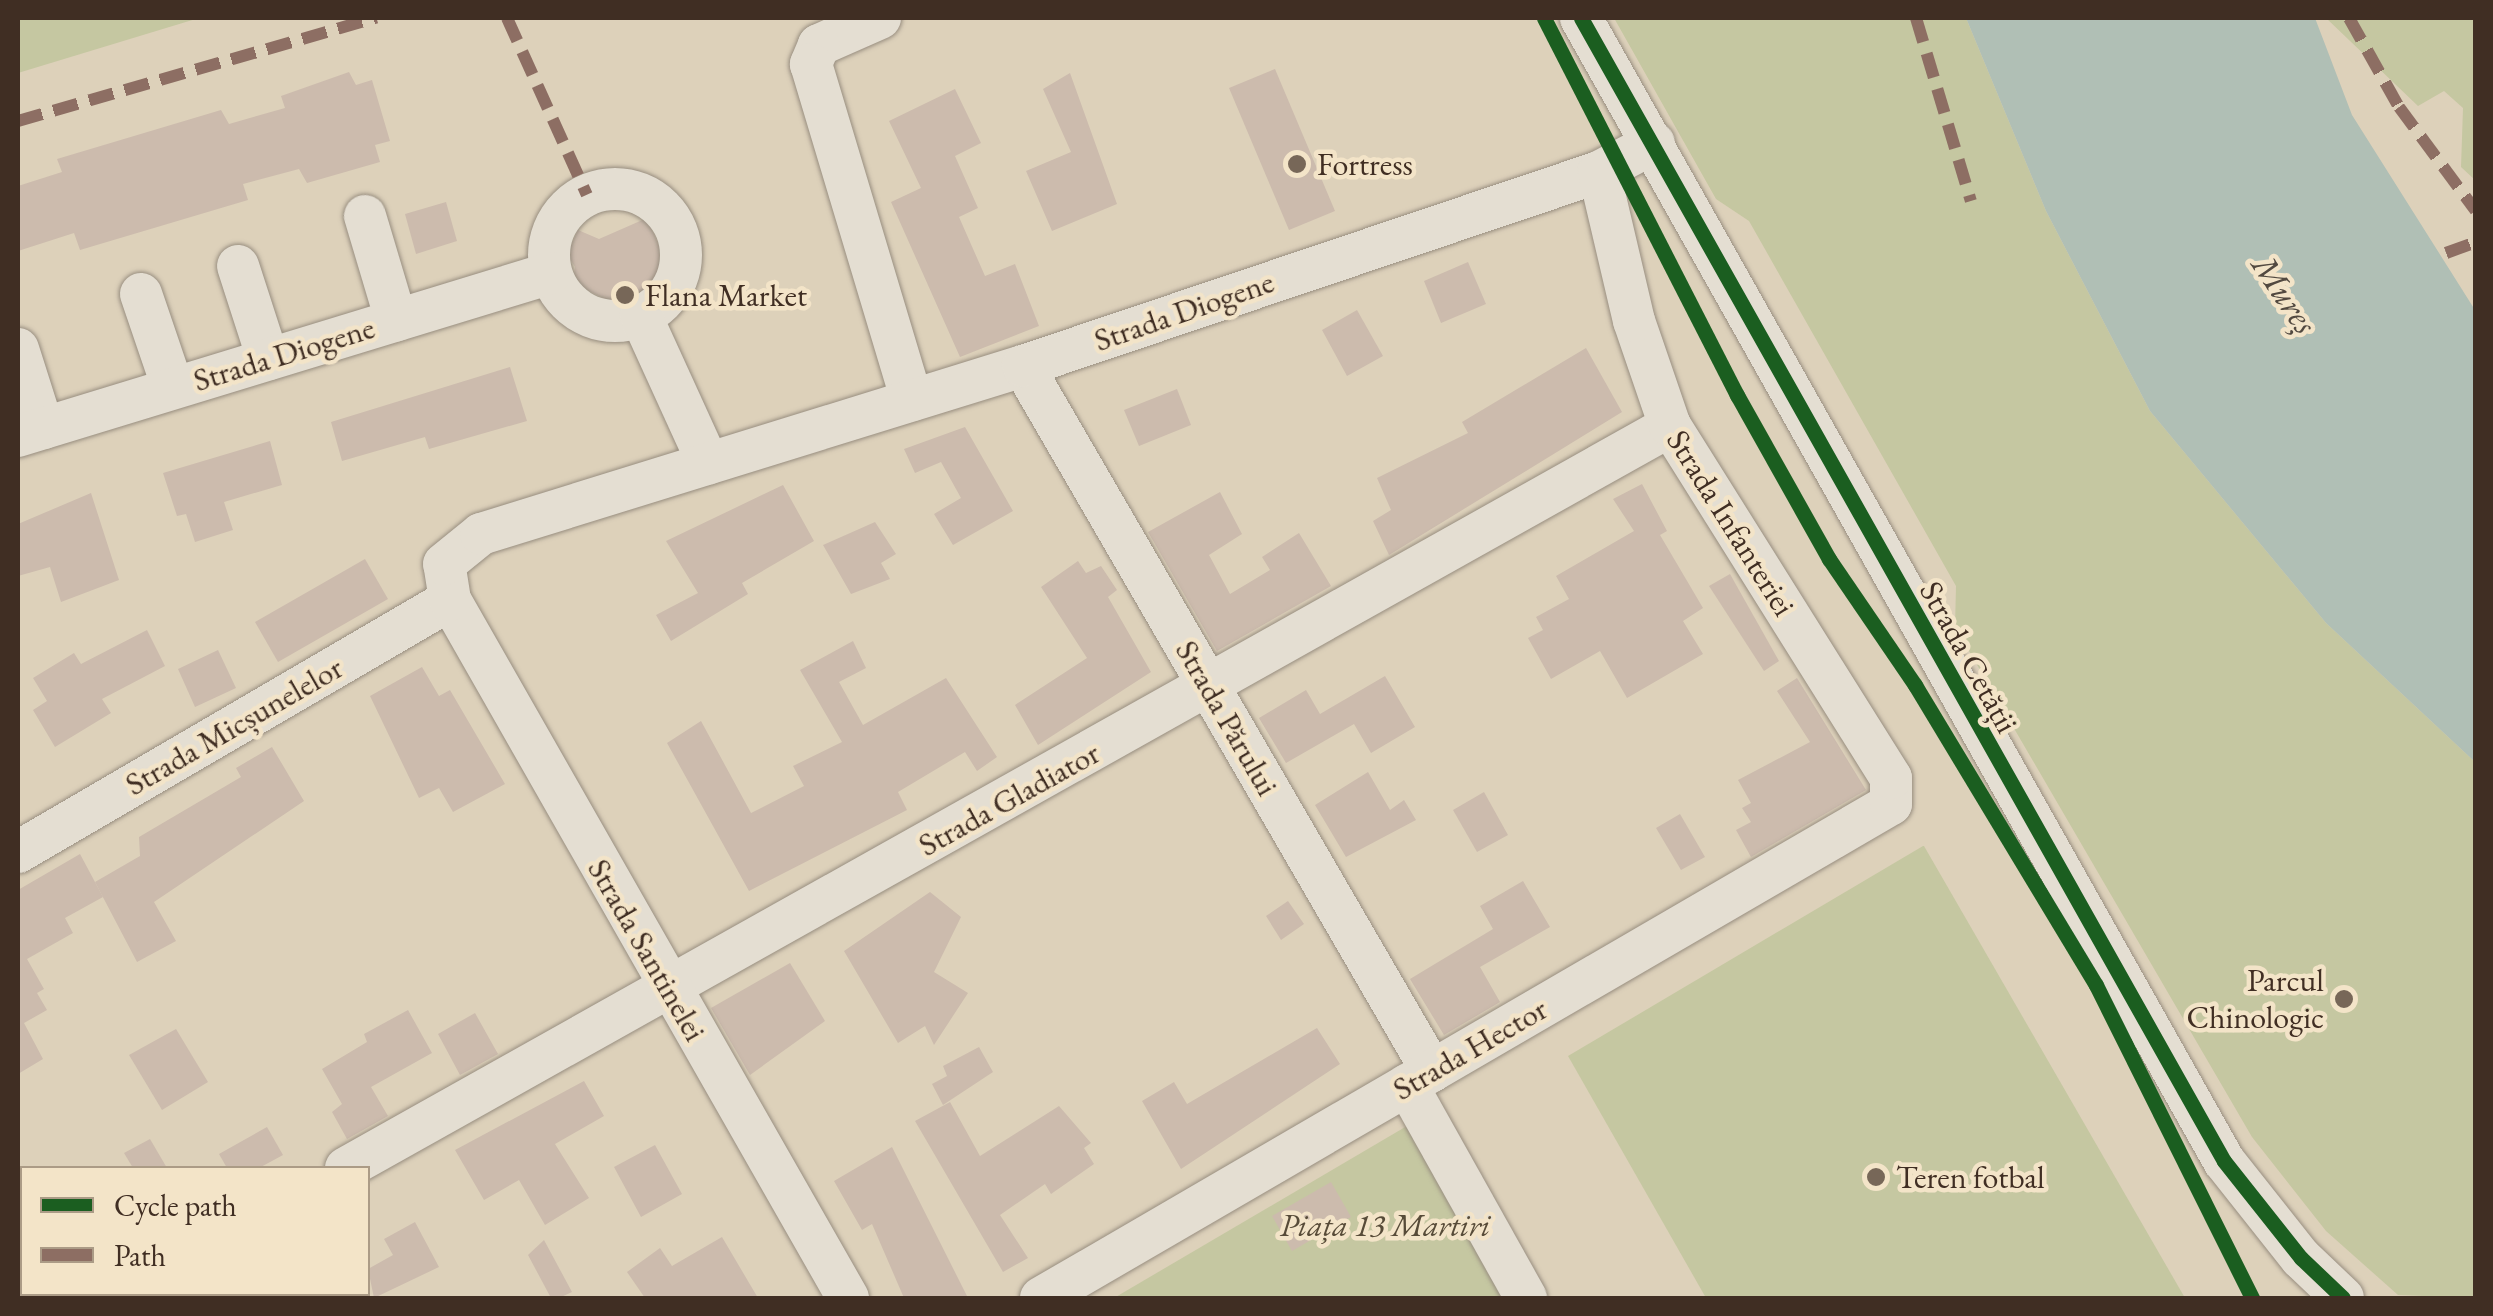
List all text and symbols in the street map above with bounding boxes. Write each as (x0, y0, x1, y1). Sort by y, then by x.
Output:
place label: Fortress (1317, 145, 1413, 183)
marker: Fortress (1286, 153, 1308, 175)
water label: Mureș (2243, 246, 2327, 342)
street label: Strada Diogene (1089, 262, 1279, 360)
place label: Flana Market (645, 276, 807, 314)
marker: Flana Market (614, 284, 636, 306)
street label: Strada Diogene (189, 308, 379, 400)
street label: Strada Infanteriei (1659, 423, 1803, 623)
street label: Strada Cetății (1912, 574, 2026, 740)
street label: Strada Părului (1167, 634, 1287, 802)
street label: Strada Micșunelelor (119, 648, 349, 804)
street label: Strada Gladiator (912, 734, 1106, 864)
street label: Strada Santinelei (579, 852, 715, 1048)
place label: Parcul Chinologic (2186, 962, 2324, 1037)
marker: Parcul Chinologic (2333, 988, 2355, 1010)
street label: Strada Hector (1386, 990, 1554, 1108)
place label: Teren fotbal (1896, 1158, 2045, 1196)
legend (20, 1166, 370, 1296)
marker: Teren fotbal (1865, 1166, 1887, 1188)
text: Cycle path (114, 1186, 237, 1225)
park label: Piața 13 Martiri (1280, 1206, 1490, 1244)
text: Path (114, 1236, 166, 1275)

